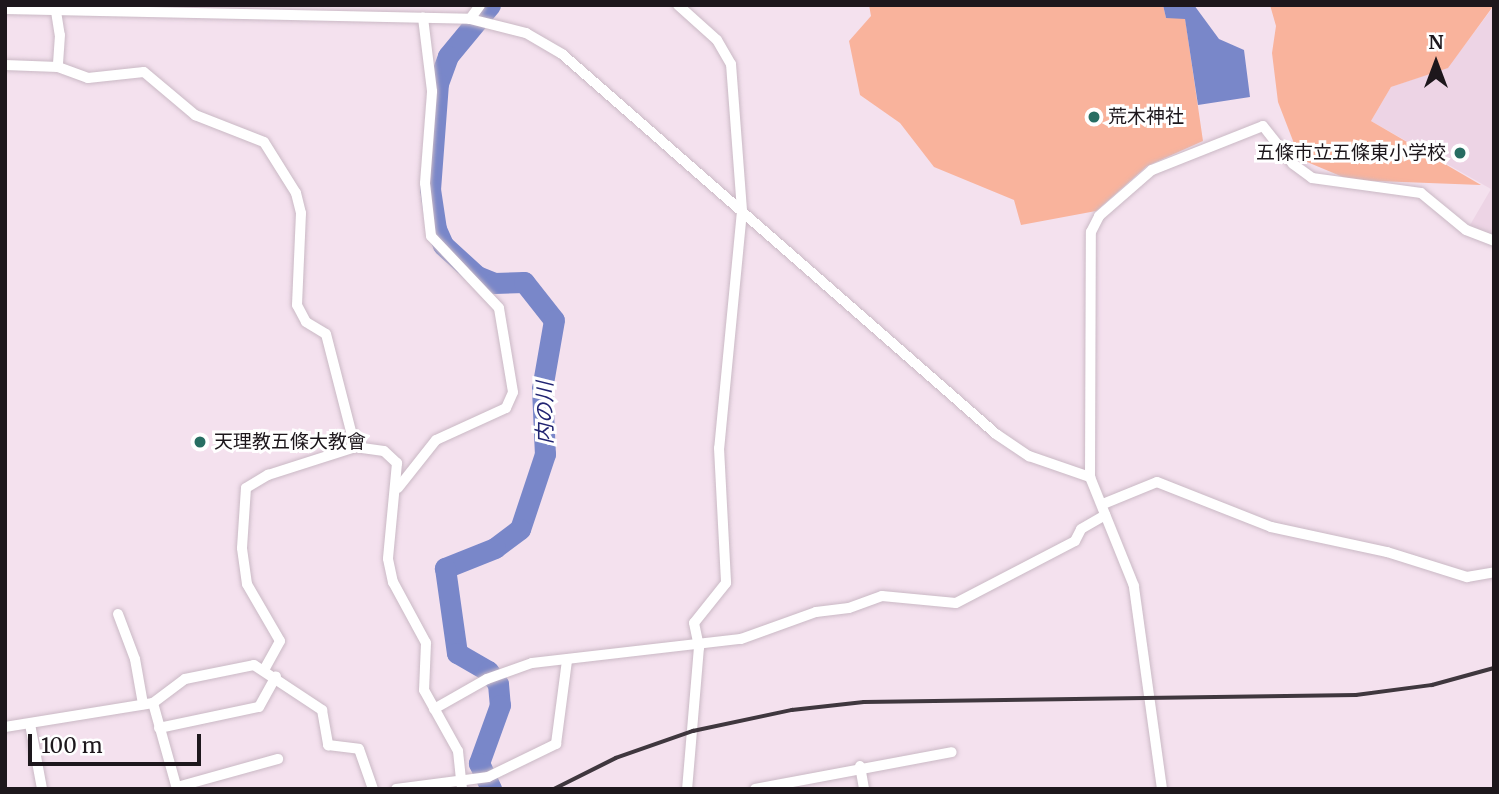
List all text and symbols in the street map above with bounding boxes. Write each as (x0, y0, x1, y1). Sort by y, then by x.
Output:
north arrow (1401, 28, 1471, 98)
text: N (1428, 30, 1444, 54)
place label: 荒木神社 (1108, 106, 1184, 128)
marker: 荒木神社 (1086, 109, 1102, 125)
place label: 五條市立五條東小学校 (1256, 142, 1446, 164)
marker: 五條市立五條東小学校 (1452, 145, 1468, 161)
water label: 内の川 (532, 382, 558, 444)
place label: 天理教五條大教會 (214, 431, 366, 453)
marker: 天理教五條大教會 (192, 434, 208, 450)
scale bar (32, 720, 205, 764)
text: 100 m (41, 732, 103, 759)

